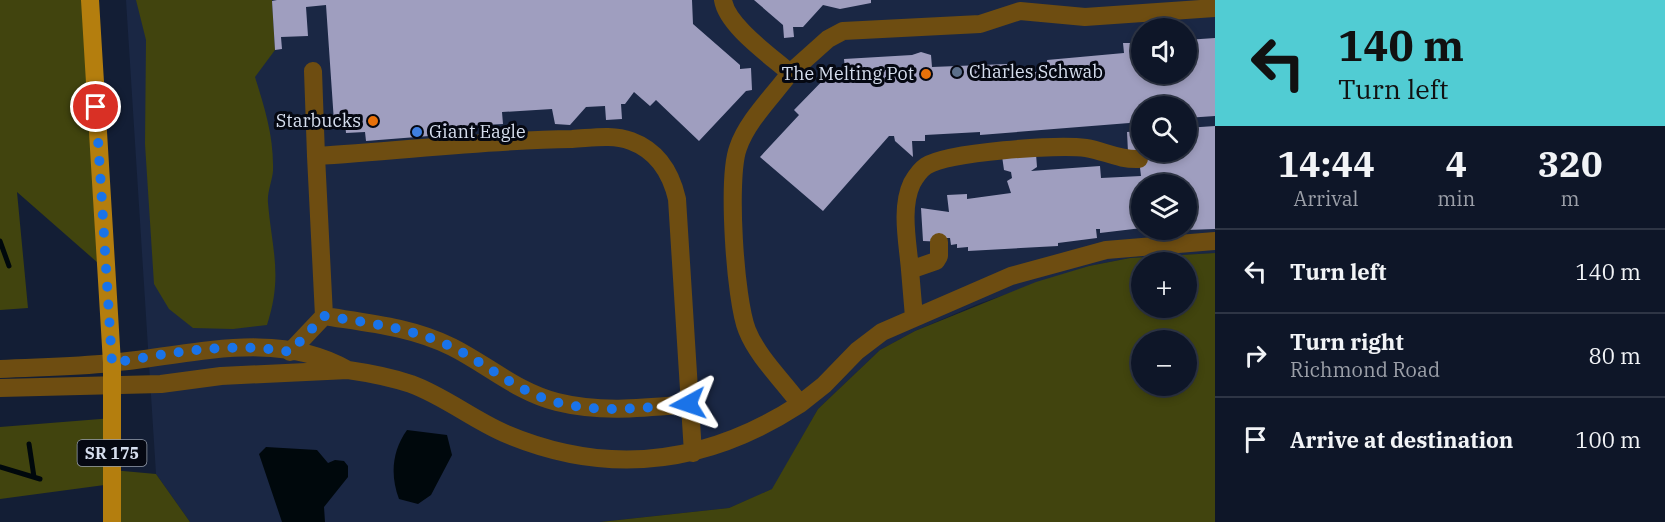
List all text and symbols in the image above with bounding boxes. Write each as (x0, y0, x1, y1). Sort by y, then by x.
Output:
map controls (1131, 18, 1197, 396)
button: sound (1131, 18, 1197, 84)
text: 140 m (1338, 18, 1464, 73)
icon: left (1239, 24, 1317, 102)
place label: Charles Schwab (969, 60, 1103, 83)
place label: The Melting Pot (782, 62, 914, 85)
marker: Charles Schwab (950, 65, 964, 79)
marker: The Melting Pot (919, 67, 933, 81)
text: Turn left (1338, 71, 1449, 106)
pin (70, 81, 121, 132)
icon: arrive (79, 90, 112, 123)
button: search (1131, 96, 1197, 162)
place label: Starbucks (276, 109, 361, 132)
marker: Starbucks (366, 114, 380, 128)
place label: Giant Eagle (429, 120, 526, 143)
marker: Giant Eagle (410, 125, 424, 139)
text: 14:44 (1277, 140, 1375, 187)
text: 4 (1445, 140, 1467, 187)
text: 320 (1538, 140, 1603, 187)
button: layers (1131, 174, 1197, 240)
text: Arrival (1294, 185, 1359, 212)
text: min (1437, 185, 1475, 212)
text: m (1561, 185, 1580, 212)
button: + (1131, 252, 1197, 318)
icon: left (1239, 255, 1272, 288)
text: Turn left (1290, 257, 1386, 286)
text: 140 m (1575, 257, 1641, 286)
text: Turn right (1290, 327, 1404, 356)
button: − (1131, 330, 1197, 396)
icon: right (1239, 339, 1272, 372)
text: 80 m (1589, 341, 1641, 370)
text: Richmond Road (1290, 356, 1440, 383)
position arrow (656, 372, 720, 436)
icon: arrive (1239, 423, 1272, 456)
text: Arrive at destination (1290, 425, 1513, 454)
text: 100 m (1575, 425, 1641, 454)
road number: SR 175 (78, 440, 146, 466)

